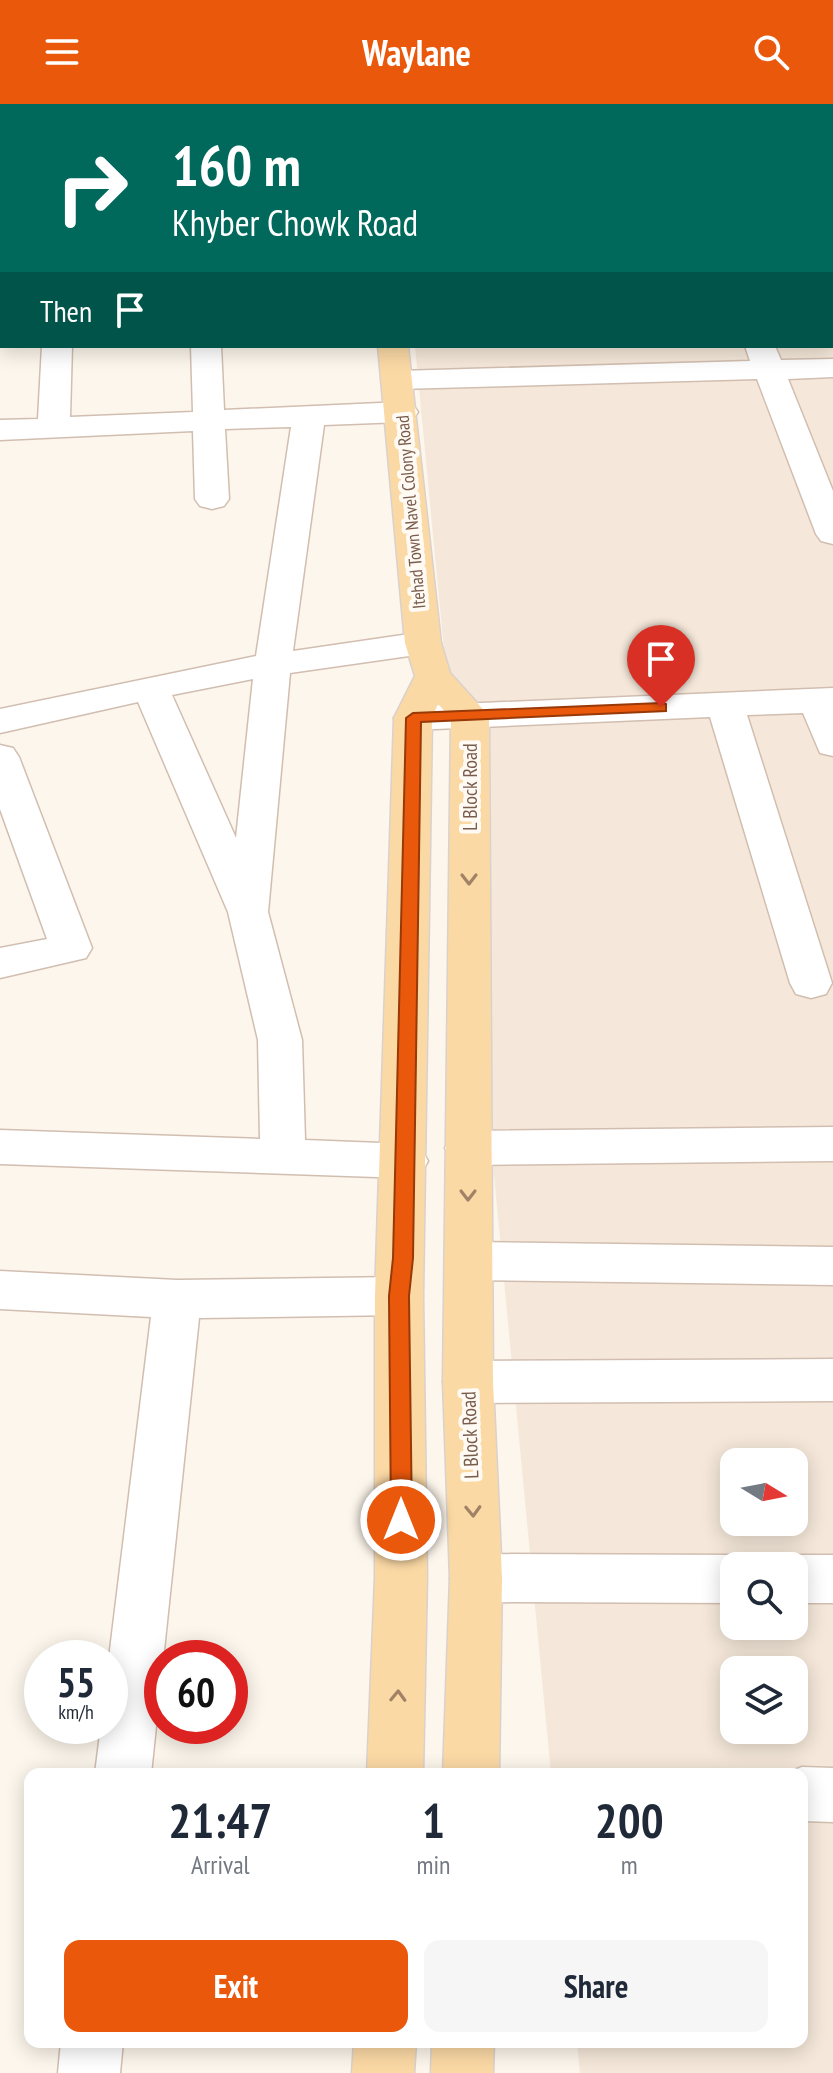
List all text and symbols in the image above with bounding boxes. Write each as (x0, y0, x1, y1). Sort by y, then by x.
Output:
text: Waylane (362, 29, 471, 76)
icon: menu (40, 30, 84, 74)
icon: search (749, 30, 793, 74)
text: 160 m (172, 129, 301, 201)
icon: right (40, 136, 144, 240)
text: Khyber Chowk Road (172, 199, 418, 246)
icon: arrive (108, 288, 152, 332)
text: Then (40, 291, 92, 330)
street label: Itehad Town Navel Colony Road (391, 414, 430, 610)
pin (627, 625, 695, 707)
icon: arrive (639, 637, 683, 681)
street label: L Block Road (457, 743, 483, 831)
one-way arrow (460, 873, 478, 886)
one-way arrow (459, 1189, 477, 1202)
street label: L Block Road (455, 1391, 485, 1479)
north arrow (720, 1448, 808, 1536)
map controls (720, 1448, 808, 1744)
position arrow (359, 1478, 443, 1562)
one-way arrow (464, 1505, 481, 1518)
button: search (720, 1552, 808, 1640)
speed limit sign: 60 (144, 1640, 248, 1744)
text: 55 (57, 1656, 95, 1708)
button: layers (720, 1656, 808, 1744)
one-way arrow (390, 1689, 407, 1702)
text: km/h (58, 1699, 94, 1725)
text: 21:47 (168, 1789, 272, 1851)
text: 1 (422, 1789, 445, 1851)
text: 200 (595, 1789, 664, 1851)
text: Arrival (191, 1848, 250, 1881)
text: min (416, 1848, 450, 1881)
text: m (621, 1848, 638, 1881)
button: Exit (64, 1940, 408, 2032)
button: Share (424, 1940, 768, 2032)

